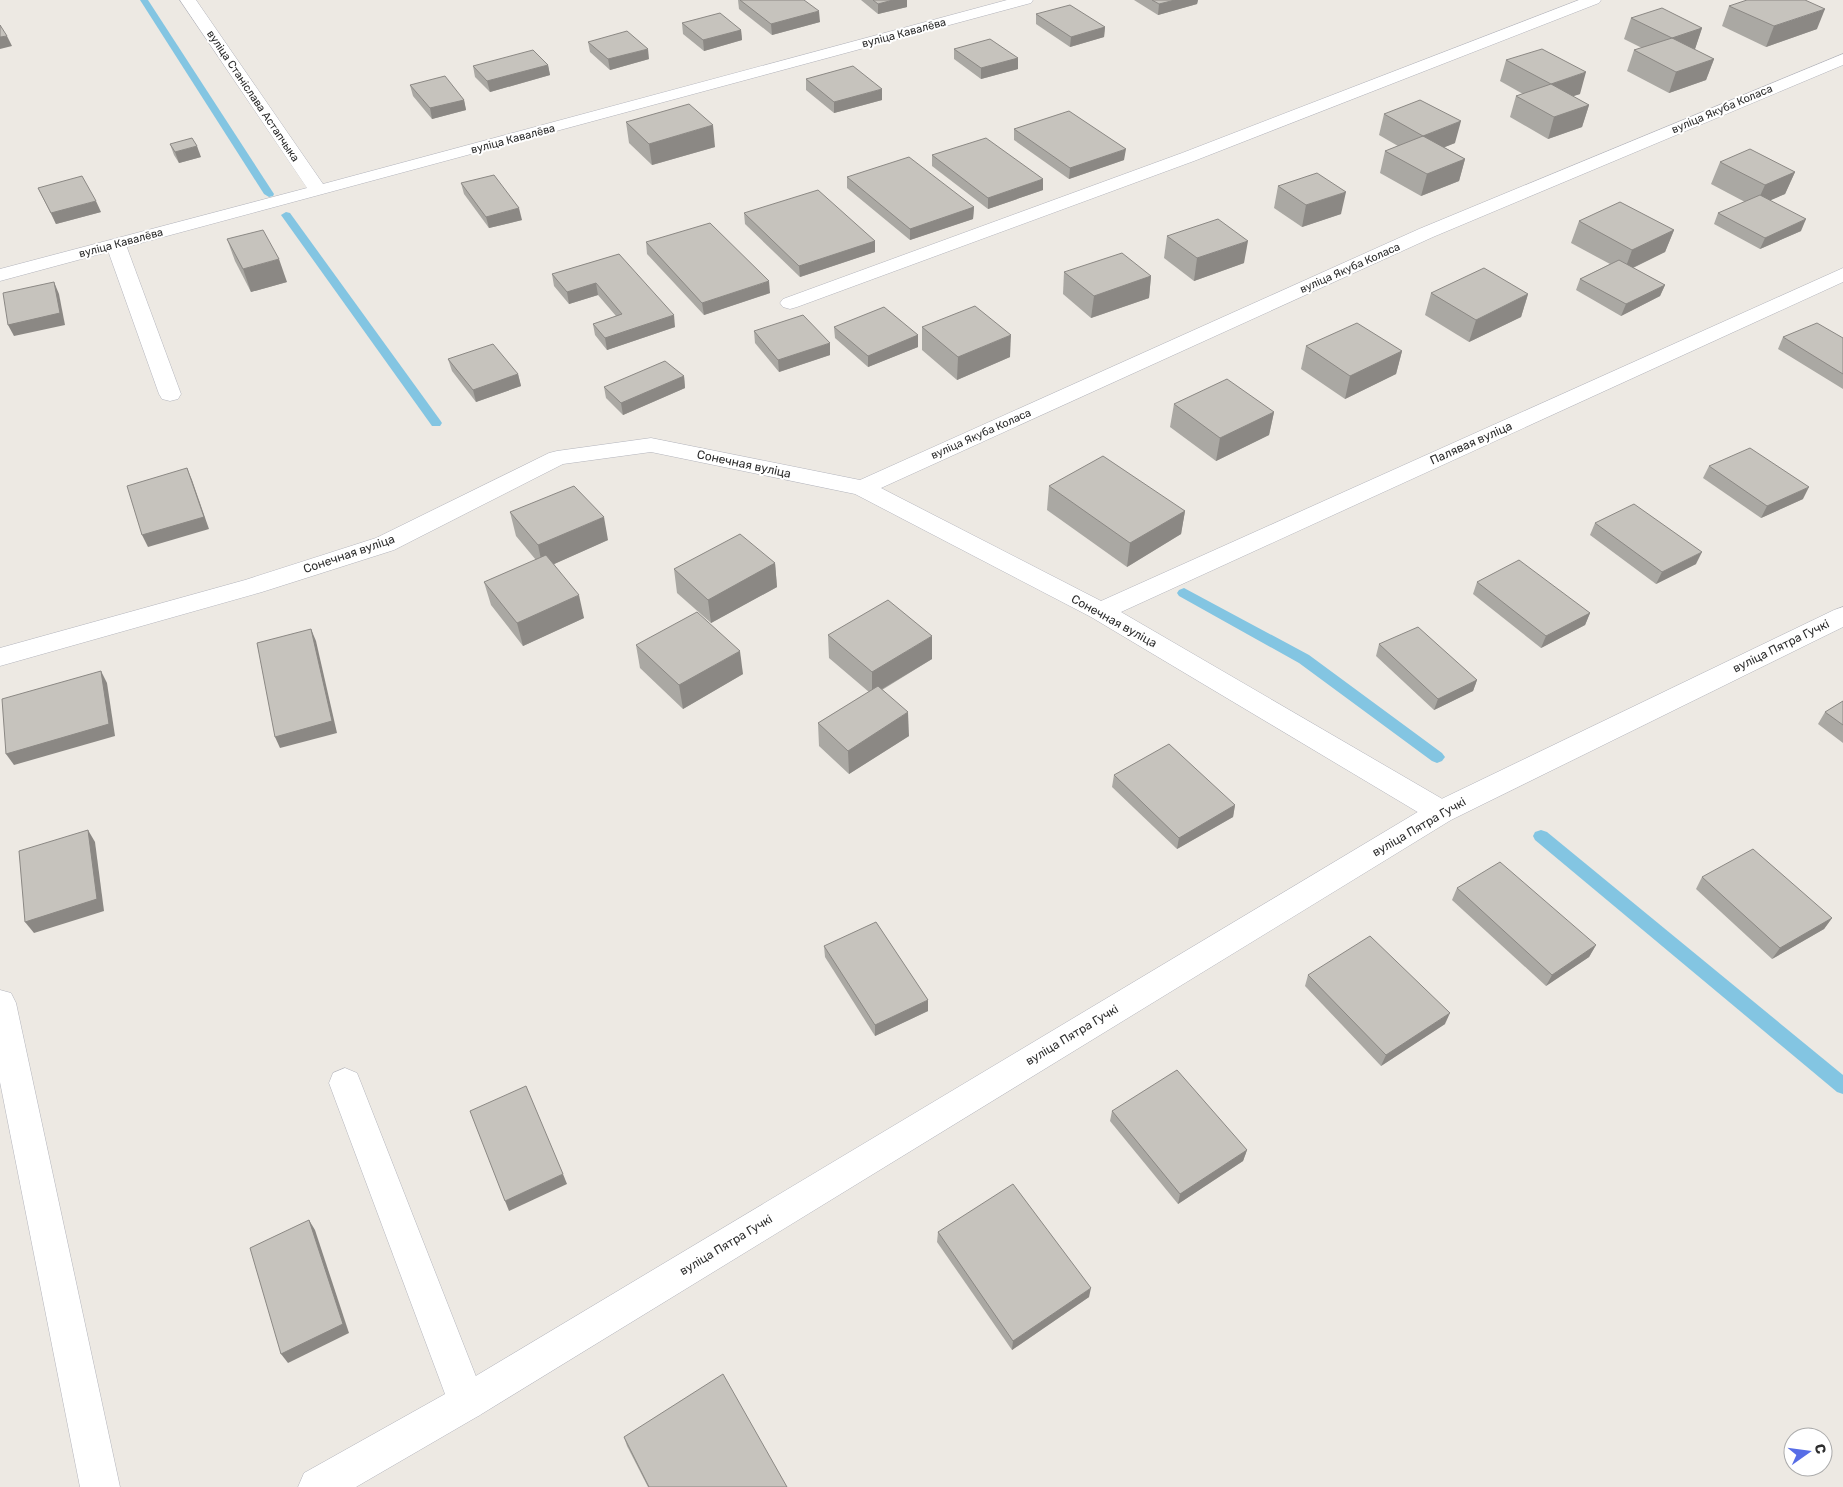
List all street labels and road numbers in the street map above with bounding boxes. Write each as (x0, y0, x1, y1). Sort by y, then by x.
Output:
street label: вуліца Кавалёва (860, 16, 948, 50)
street label: вуліца Станіслава Астапчыка (204, 28, 302, 164)
street label: вуліца Якуба Коласа (1670, 82, 1774, 136)
street label: вуліца Кавалёва (469, 122, 557, 156)
street label: вуліца Кавалёва (77, 226, 165, 260)
street label: вуліца Якуба Коласа (1298, 240, 1402, 296)
street label: вуліца Якуба Коласа (929, 406, 1033, 462)
street label: Палявая вуліца (1428, 419, 1514, 467)
street label: Сонечная вуліца (696, 447, 792, 481)
street label: Сонечная вуліца (301, 532, 397, 576)
street label: Сонечная вуліца (1069, 592, 1159, 650)
street label: вуліца Пятра Гучкі (1730, 617, 1832, 675)
street label: вуліца Пятра Гучкі (1370, 794, 1468, 859)
street label: вуліца Пятра Гучкі (1023, 1002, 1121, 1068)
street label: вуліца Пятра Гучкі (677, 1212, 775, 1278)

